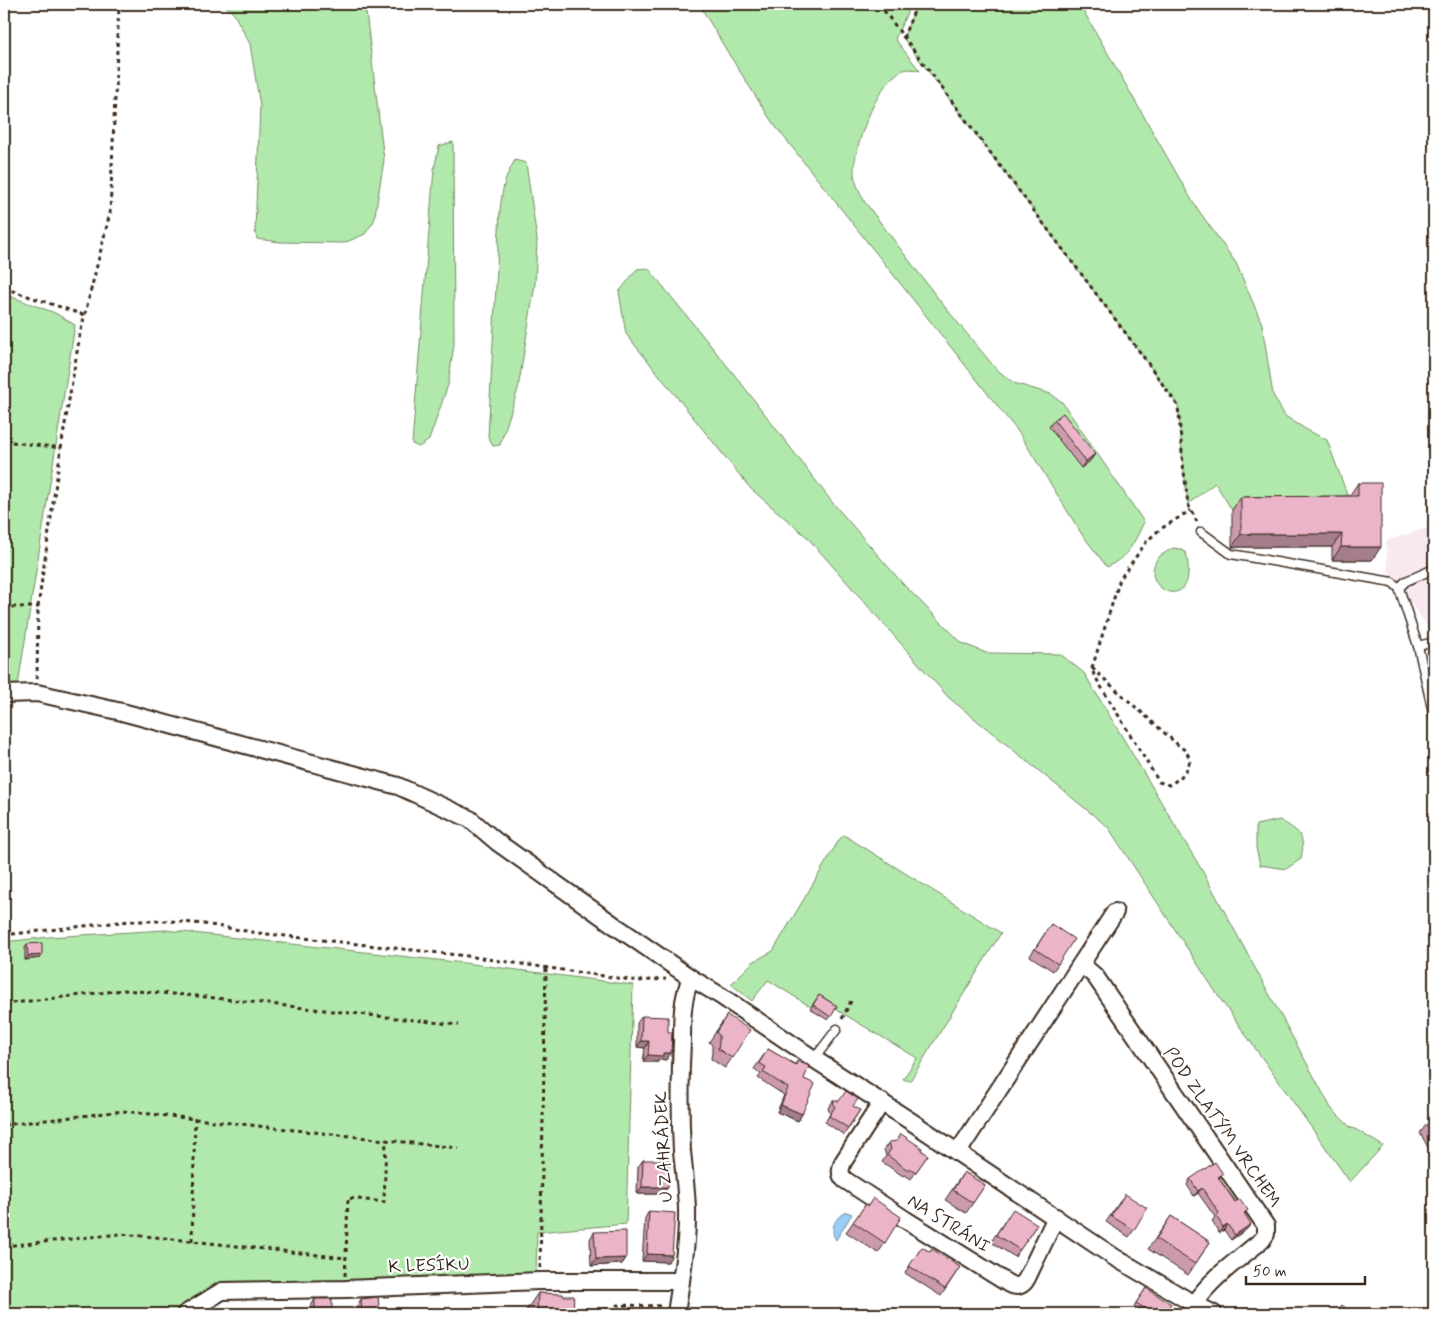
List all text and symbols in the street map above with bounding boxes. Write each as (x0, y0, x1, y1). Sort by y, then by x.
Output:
street label: POD ZLATÝM VRCHEM (1158, 1042, 1287, 1213)
street label: U ZAHRÁDEK (649, 1091, 679, 1203)
street label: NA STRÁNI (903, 1189, 994, 1259)
street label: K LESÍKU (388, 1253, 470, 1279)
scale bar (1246, 1253, 1364, 1285)
text: 50 m (1253, 1262, 1287, 1282)

